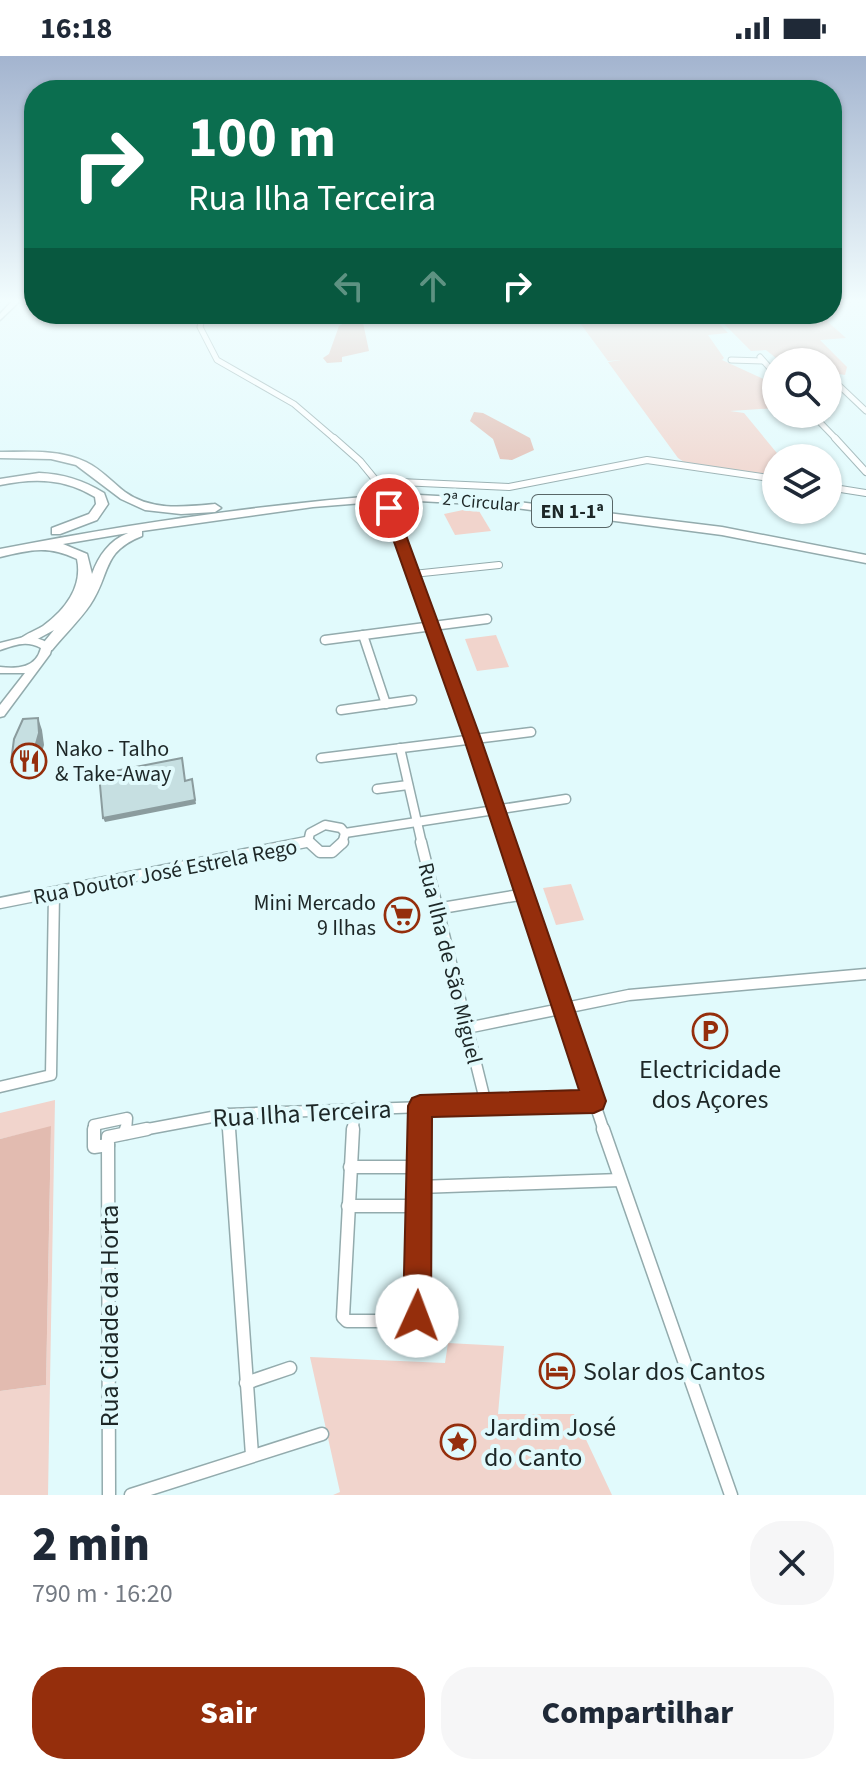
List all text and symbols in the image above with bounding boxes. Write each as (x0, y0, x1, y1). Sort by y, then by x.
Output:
text: 16:18 (40, 7, 112, 50)
text: 100 m (188, 99, 336, 178)
icon: right (56, 112, 160, 216)
text: Rua Ilha Terceira (188, 173, 436, 224)
icon: left (327, 264, 371, 308)
icon: ahead (411, 264, 455, 308)
icon: right (495, 264, 539, 308)
map controls (762, 348, 842, 524)
button: search (762, 348, 842, 428)
button: layers (762, 444, 842, 524)
pin (355, 474, 423, 542)
icon: arrive (367, 486, 411, 530)
street label: 2ª Circular (441, 487, 521, 518)
road number: EN 1-1ª (532, 495, 612, 527)
place label: Nako - Talho & Take-Away (55, 733, 172, 790)
restaurant icon: Nako - Talho & Take-Away (10, 742, 48, 780)
street label: Rua Doutor José Estrela Rego (30, 831, 300, 913)
street label: Rua Ilha de São Miguel (410, 859, 491, 1067)
place label: Mini Mercado 9 Ilhas (253, 887, 376, 944)
supermarket icon: Mini Mercado 9 Ilhas (383, 896, 421, 934)
parking icon: Electricidade dos Açores (691, 1012, 729, 1050)
place label: Electricidade dos Açores (639, 1051, 781, 1118)
street label: Rua Ilha Terceira (212, 1090, 392, 1137)
street label: Rua Cidade da Horta (91, 1205, 128, 1427)
position arrow (375, 1274, 459, 1358)
hotel icon: Solar dos Cantos (538, 1352, 576, 1390)
place label: Solar dos Cantos (583, 1353, 765, 1390)
place label: Jardim José do Canto (484, 1409, 616, 1476)
place icon: Jardim José do Canto (439, 1423, 477, 1461)
text: 2 min (32, 1511, 150, 1579)
button: close (750, 1521, 834, 1605)
text: 790 m · 16:20 (32, 1575, 173, 1612)
button: Sair (32, 1667, 425, 1759)
button: Compartilhar (441, 1667, 834, 1759)

